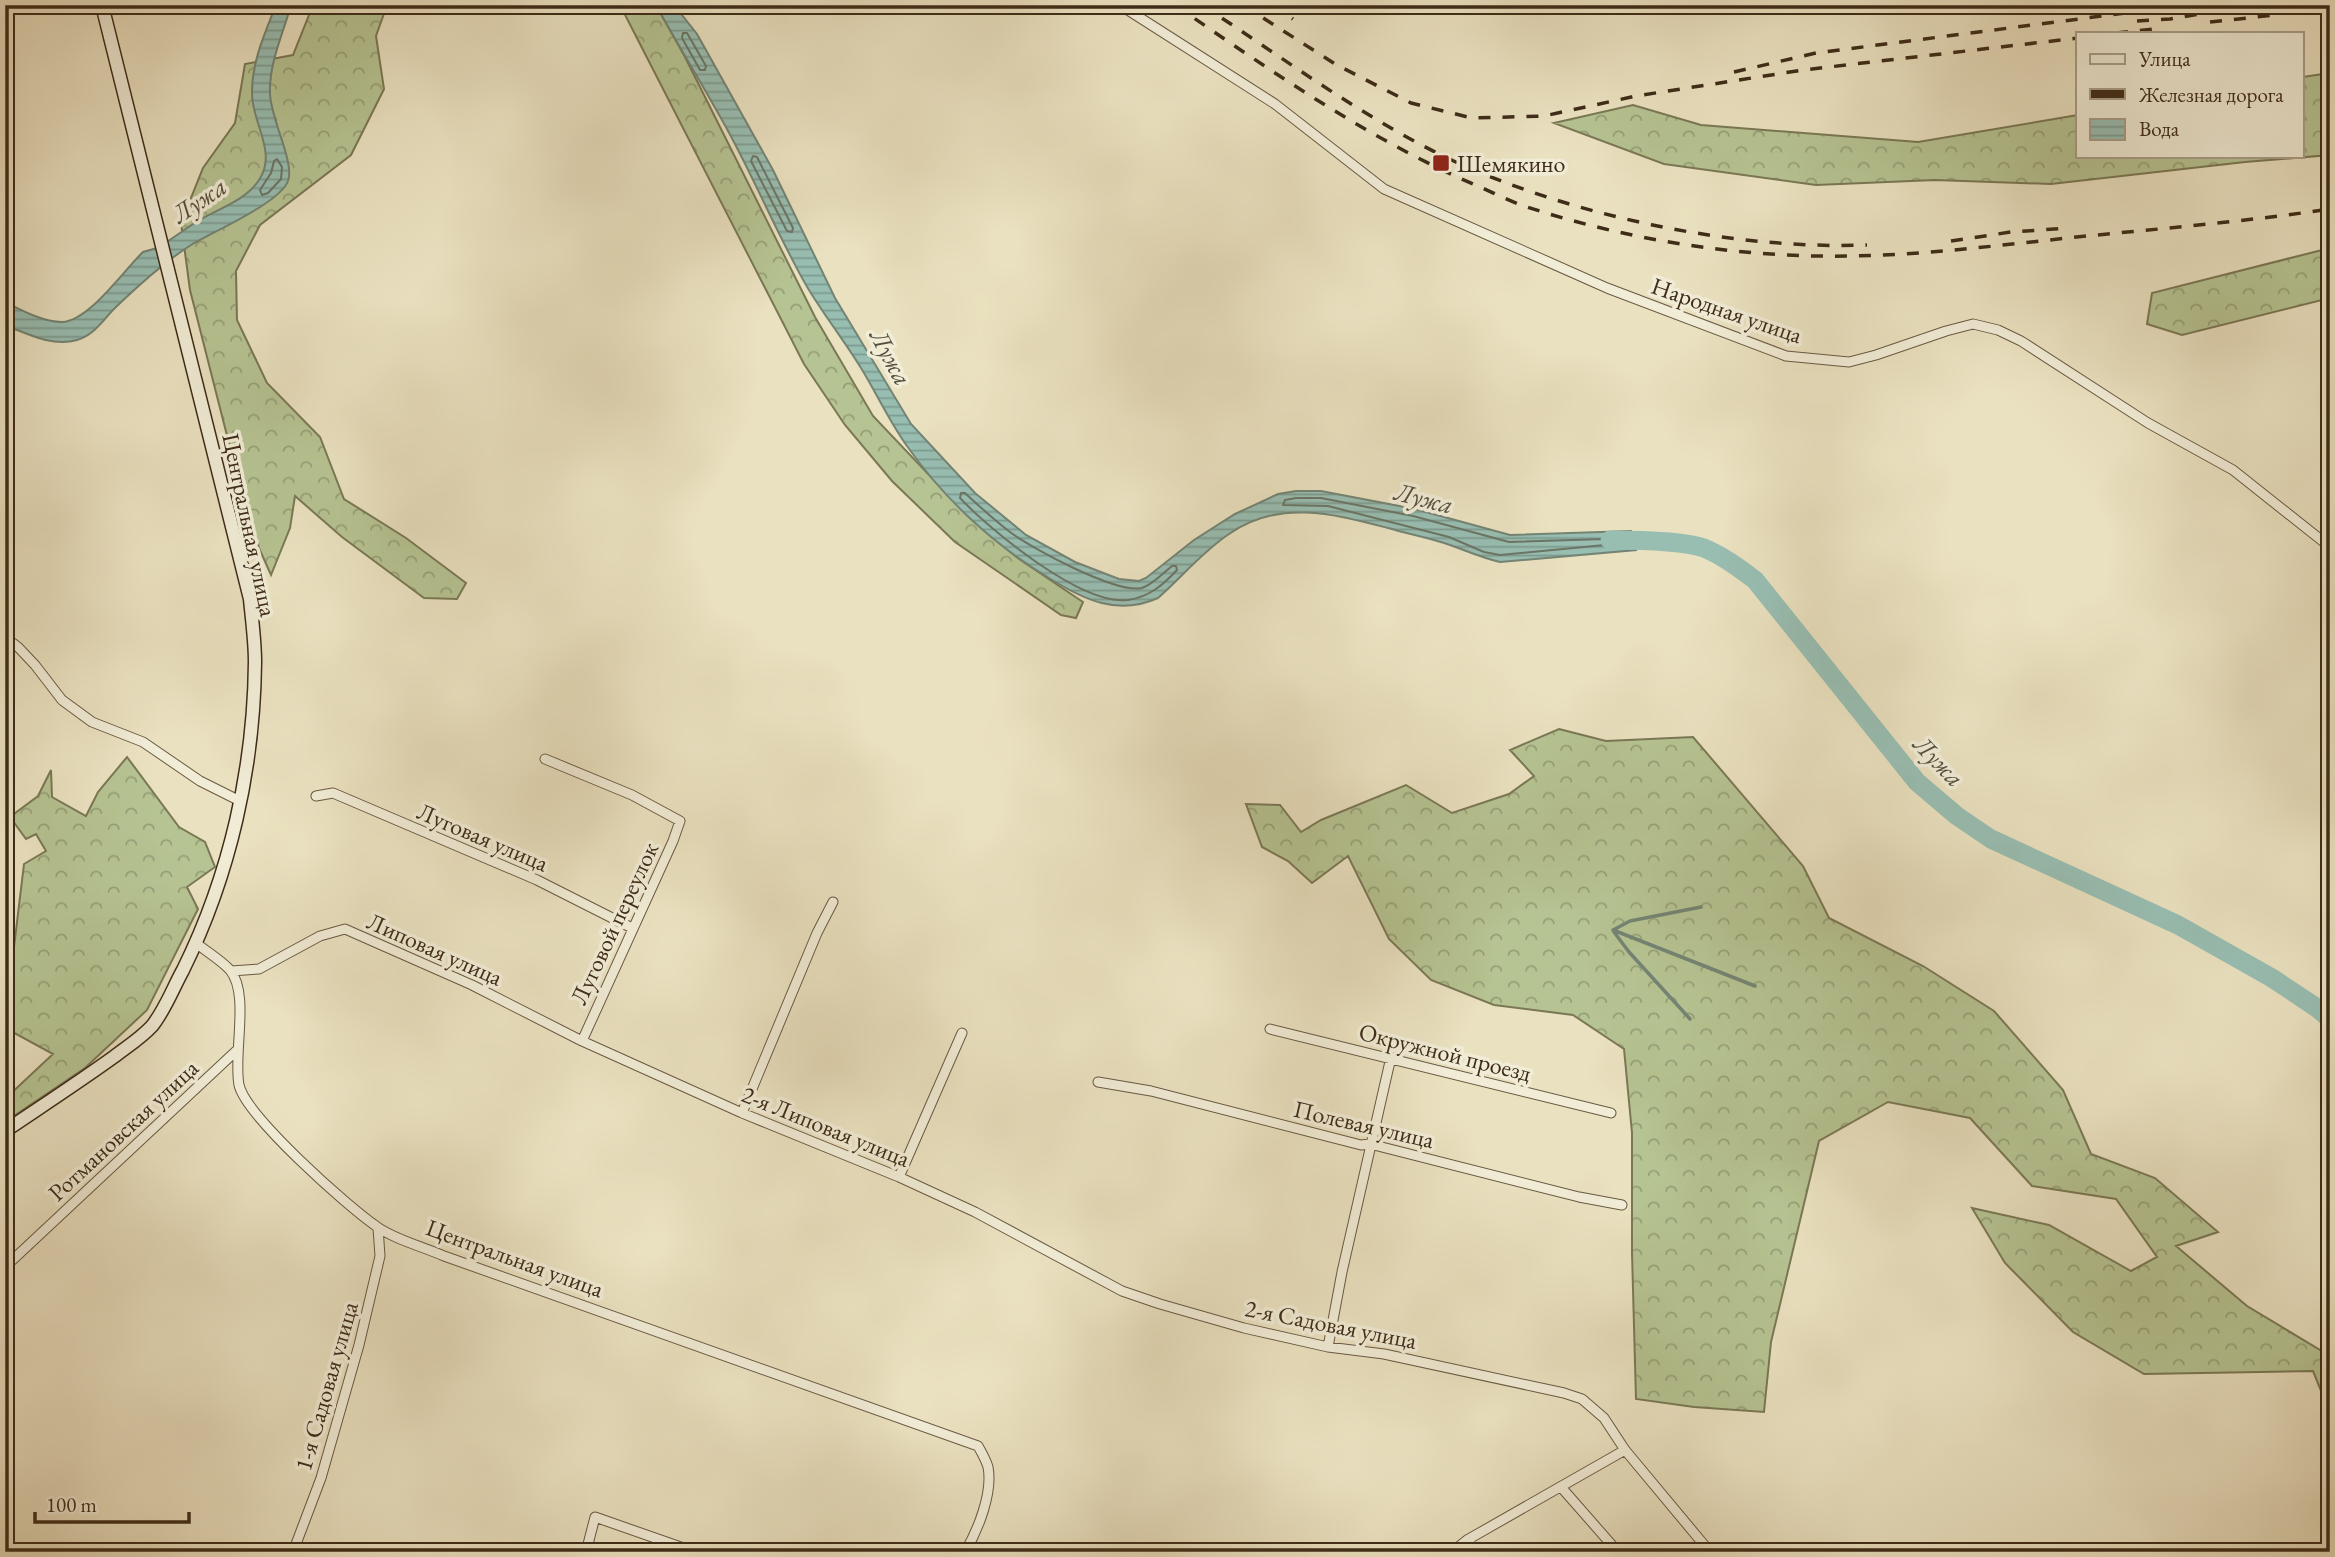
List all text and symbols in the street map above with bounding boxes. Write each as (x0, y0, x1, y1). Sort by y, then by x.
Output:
legend (2076, 32, 2304, 158)
text: Улица (2138, 45, 2191, 72)
text: Железная дорога (2138, 81, 2284, 108)
text: Вода (2139, 115, 2180, 142)
place label: Шемякино (1457, 148, 1566, 179)
marker: Шемякино (1431, 153, 1451, 173)
water label: Лужа (163, 169, 233, 232)
street label: Народная улица (1648, 270, 1807, 350)
water label: Лужа (861, 321, 920, 391)
street label: Центральная улица (215, 431, 285, 620)
water label: Лужа (1389, 474, 1457, 522)
water label: Лужа (1905, 727, 1972, 794)
street label: Луговая улица (413, 796, 554, 879)
street label: Луговой переулок (563, 836, 665, 1009)
street label: Липовая улица (362, 905, 508, 993)
street label: Окружной проезд (1356, 1016, 1534, 1088)
street label: Ротмановская улица (41, 1052, 205, 1208)
street label: 2-я Липовая улица (737, 1078, 915, 1174)
street label: Полевая улица (1291, 1093, 1438, 1155)
street label: Центральная улица (422, 1212, 608, 1305)
street label: 2-я Садовая улица (1242, 1292, 1420, 1356)
street label: 1-я Садовая улица (287, 1298, 365, 1474)
scale bar (35, 1480, 189, 1524)
text: 100 m (46, 1491, 97, 1518)

